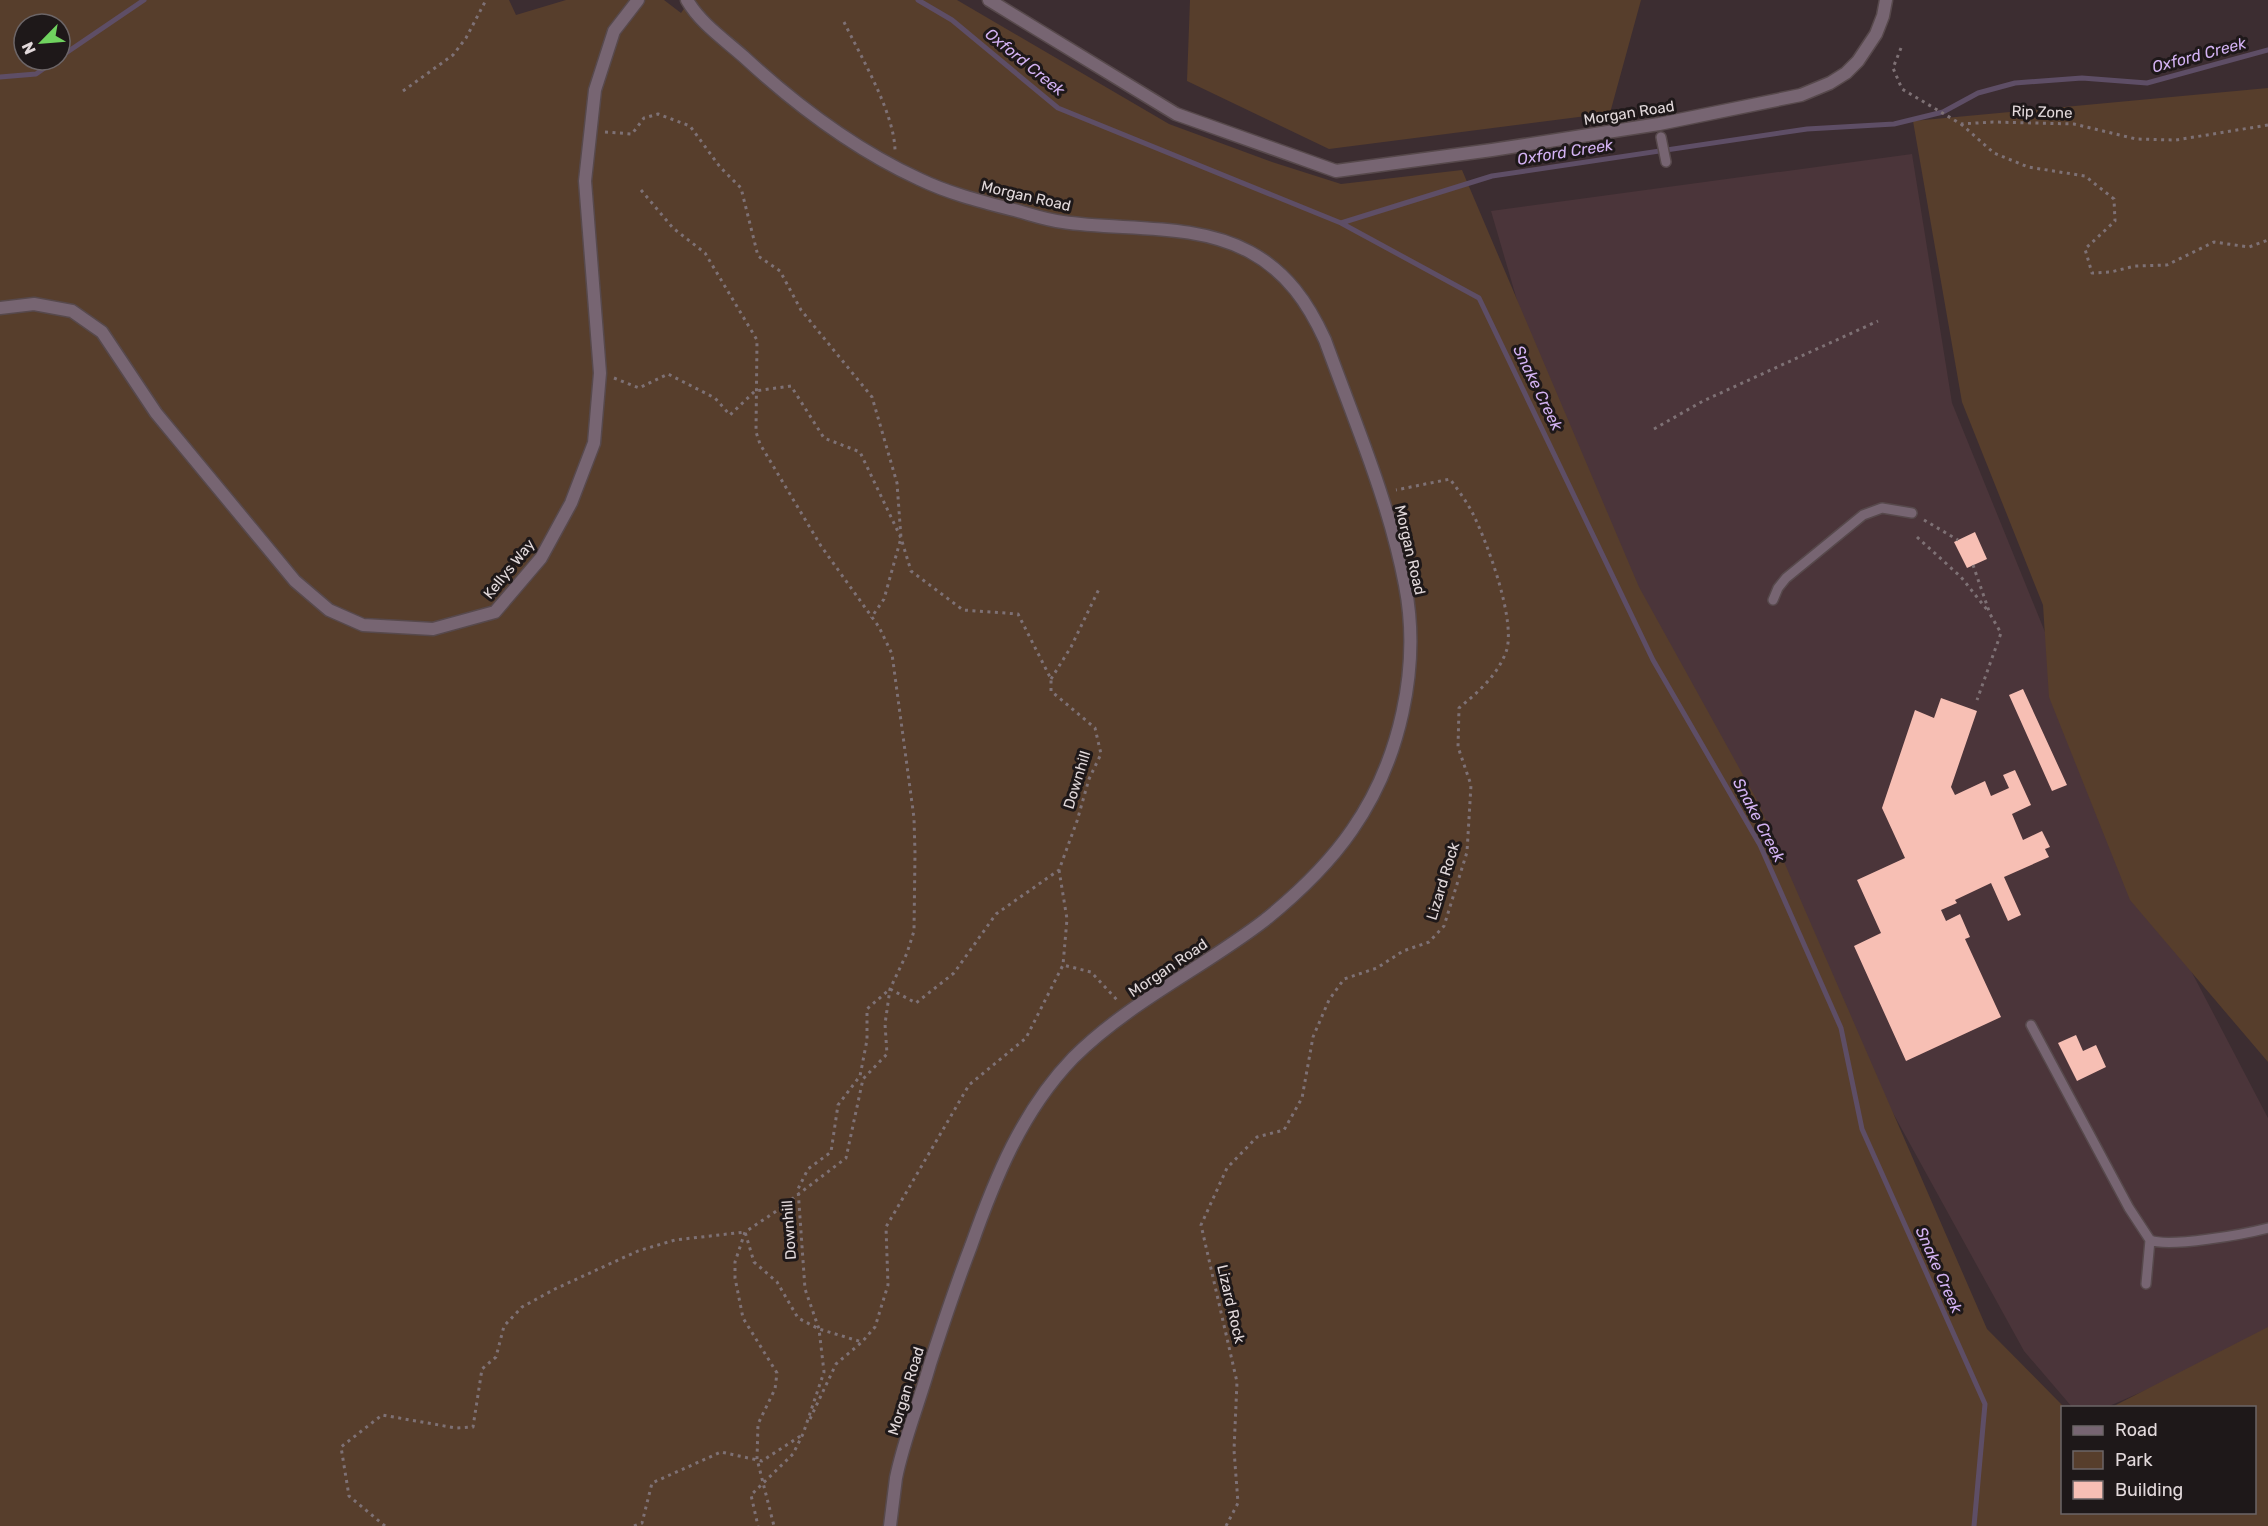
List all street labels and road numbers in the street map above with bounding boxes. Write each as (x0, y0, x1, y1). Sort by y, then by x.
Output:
street label: Morgan Road (1582, 97, 1676, 129)
street label: Rip Zone (2011, 102, 2073, 122)
street label: Morgan Road (979, 177, 1073, 215)
street label: Morgan Road (1391, 503, 1429, 597)
street label: Kellys Way (480, 536, 538, 602)
street label: Downhill (1060, 749, 1094, 811)
street label: Lizard Rock (1423, 840, 1463, 922)
street label: Morgan Road (1125, 935, 1211, 1001)
street label: Downhill (778, 1199, 800, 1261)
street label: Lizard Rock (1213, 1263, 1249, 1345)
street label: Morgan Road (884, 1345, 928, 1437)

